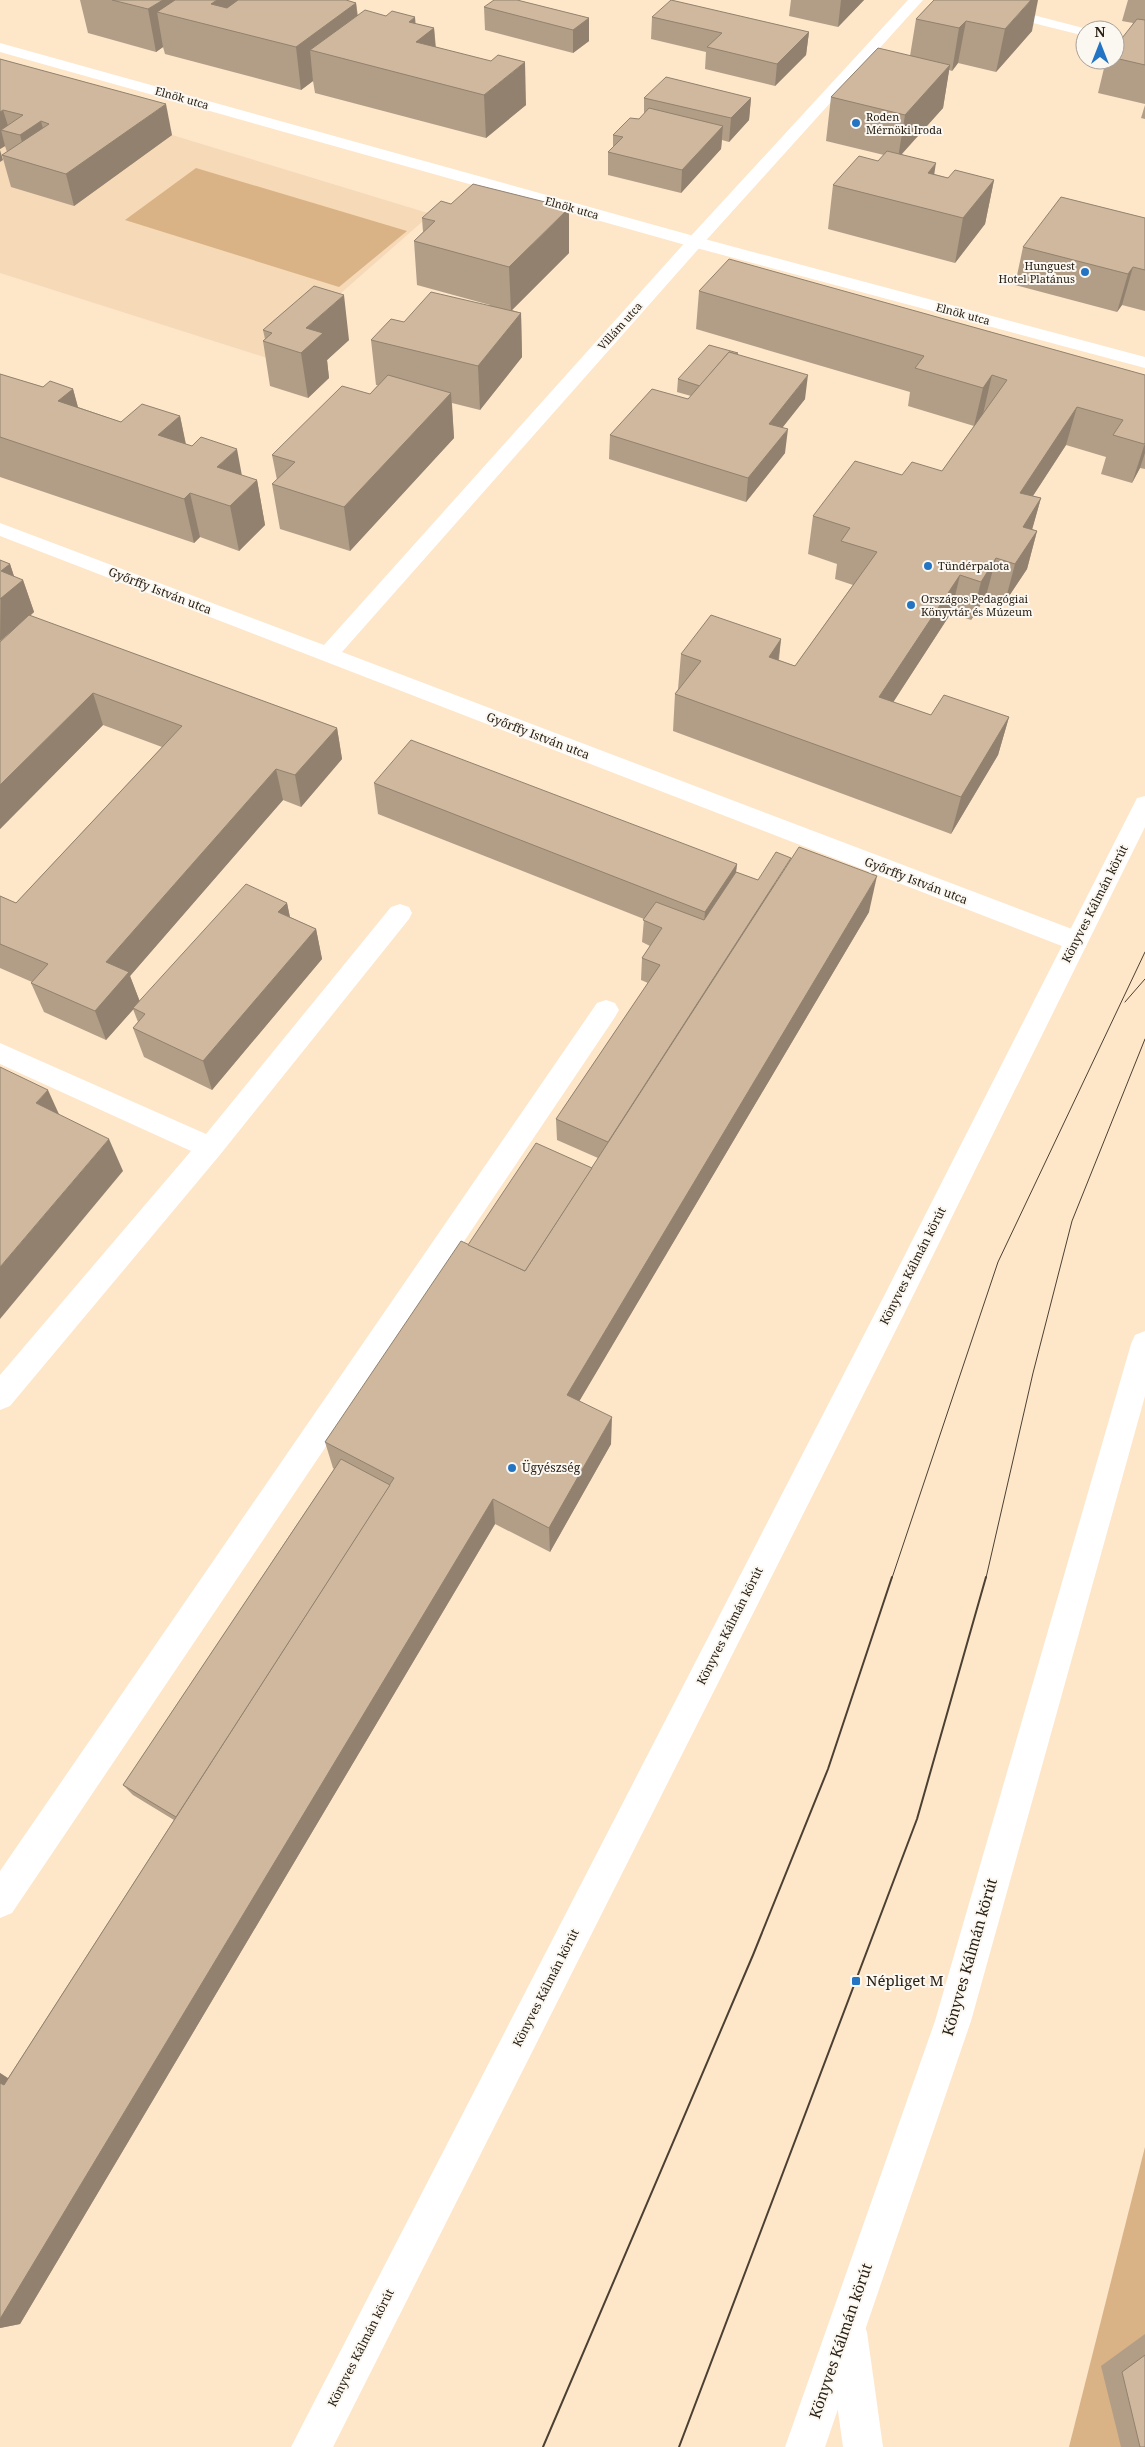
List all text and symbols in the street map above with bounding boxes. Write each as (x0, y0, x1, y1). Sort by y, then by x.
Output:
north arrow (1075, 20, 1125, 70)
text: N (1094, 22, 1106, 41)
street label: Elnök utca (153, 83, 211, 112)
place label: Roden Mérnöki Iroda (866, 109, 942, 137)
marker: Roden Mérnöki Iroda (850, 117, 862, 129)
street label: Elnök utca (543, 193, 601, 222)
place label: Hunguest Hotel Platánus (999, 258, 1075, 286)
marker: Hunguest Hotel Platánus (1079, 266, 1091, 278)
street label: Villám utca (594, 298, 645, 353)
street label: Elnök utca (934, 299, 992, 328)
place label: Tündérpalota (938, 558, 1009, 573)
marker: Tündérpalota (922, 560, 934, 572)
street label: Győrffy István utca (106, 563, 215, 618)
place label: Országos Pedagógiai Könyvtár és Múzeum (921, 591, 1033, 619)
marker: Országos Pedagógiai Könyvtár és Múzeum (905, 599, 917, 611)
street label: Győrffy István utca (484, 708, 593, 763)
street label: Könyves Kálmán körút (1057, 842, 1132, 966)
street label: Győrffy István utca (862, 853, 971, 908)
street label: Könyves Kálmán körút (875, 1204, 950, 1328)
place label: Ügyészség (522, 1459, 581, 1476)
marker: Ügyészség (506, 1462, 518, 1474)
street label: Könyves Kálmán körút (692, 1564, 767, 1688)
street label: Könyves Kálmán körút (937, 1876, 1001, 2038)
street label: Könyves Kálmán körút (508, 1926, 583, 2050)
place label: Népliget M (866, 1970, 943, 1990)
marker: Népliget M (850, 1975, 862, 1987)
street label: Könyves Kálmán körút (804, 2260, 876, 2421)
street label: Könyves Kálmán körút (323, 2286, 398, 2410)

